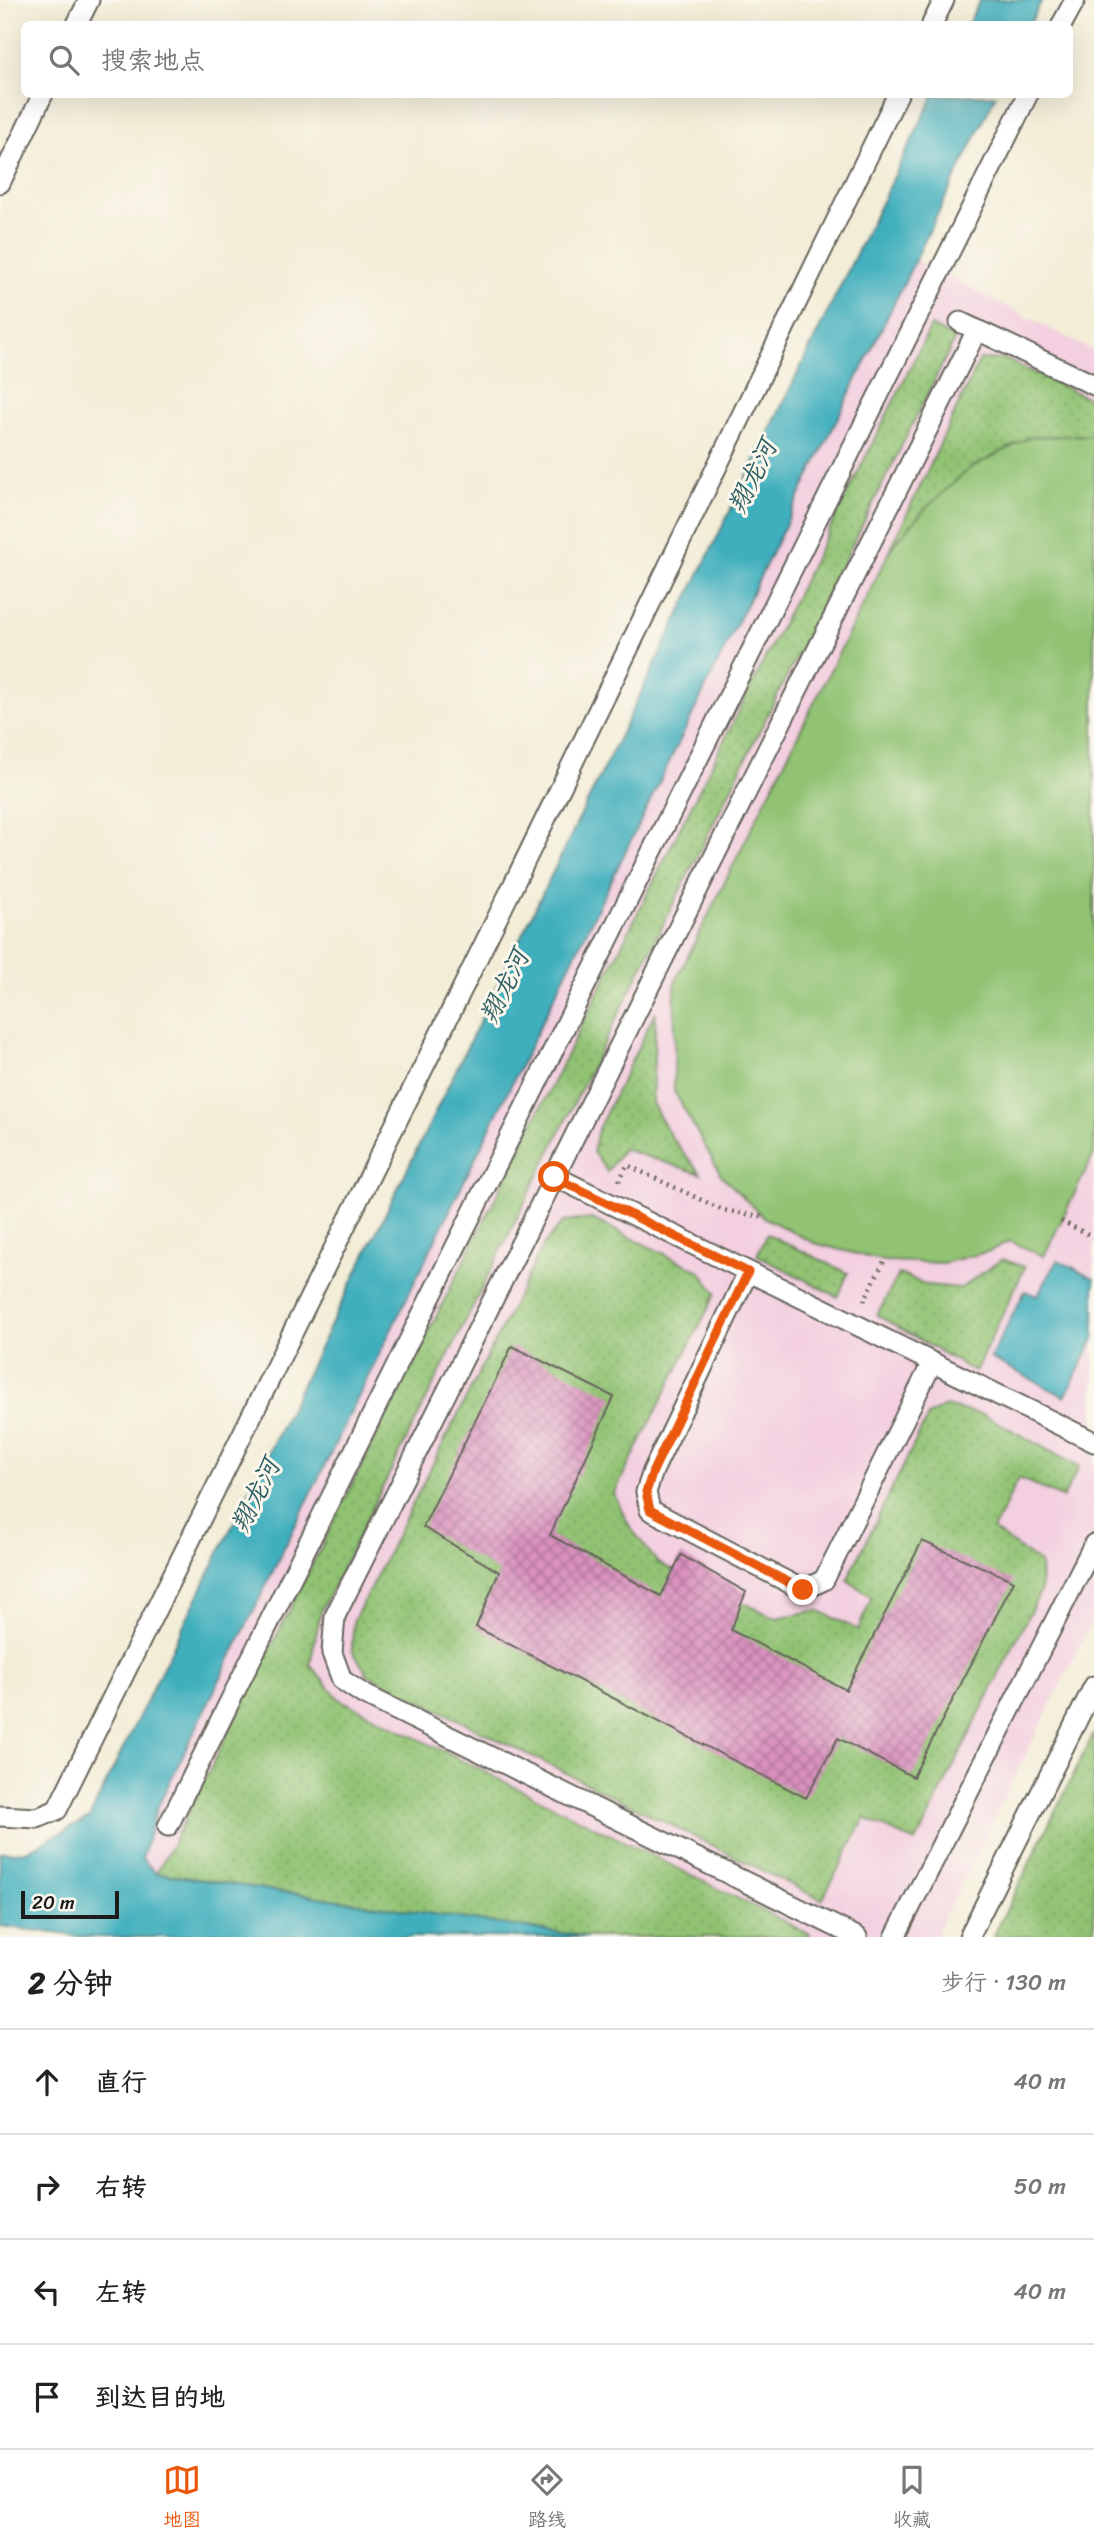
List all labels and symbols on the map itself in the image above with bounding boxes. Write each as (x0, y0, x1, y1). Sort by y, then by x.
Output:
water label: 翔龙河 (714, 427, 792, 521)
water label: 翔龙河 (466, 937, 544, 1031)
route start (538, 1161, 569, 1192)
water label: 翔龙河 (217, 1446, 295, 1540)
route end (787, 1574, 818, 1605)
scale bar (21, 1888, 119, 1920)

